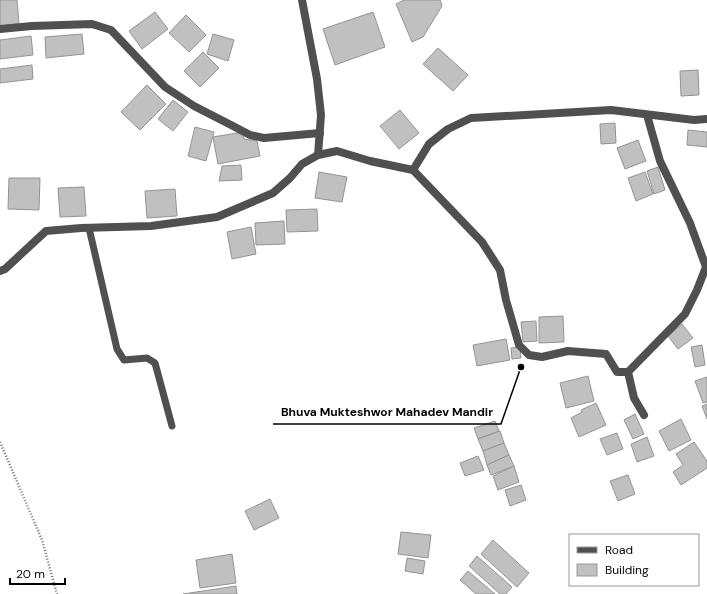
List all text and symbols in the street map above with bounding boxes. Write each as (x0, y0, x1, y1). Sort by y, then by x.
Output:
callout: Bhuva Mukteshwor Mahadev Mandir (273, 400, 501, 424)
text: Bhuva Mukteshwor Mahadev Mandir (281, 404, 493, 420)
legend (569, 534, 699, 586)
text: Road (605, 542, 633, 558)
scale bar (10, 560, 65, 586)
text: Building (605, 562, 649, 578)
text: 20 m (16, 566, 45, 582)

